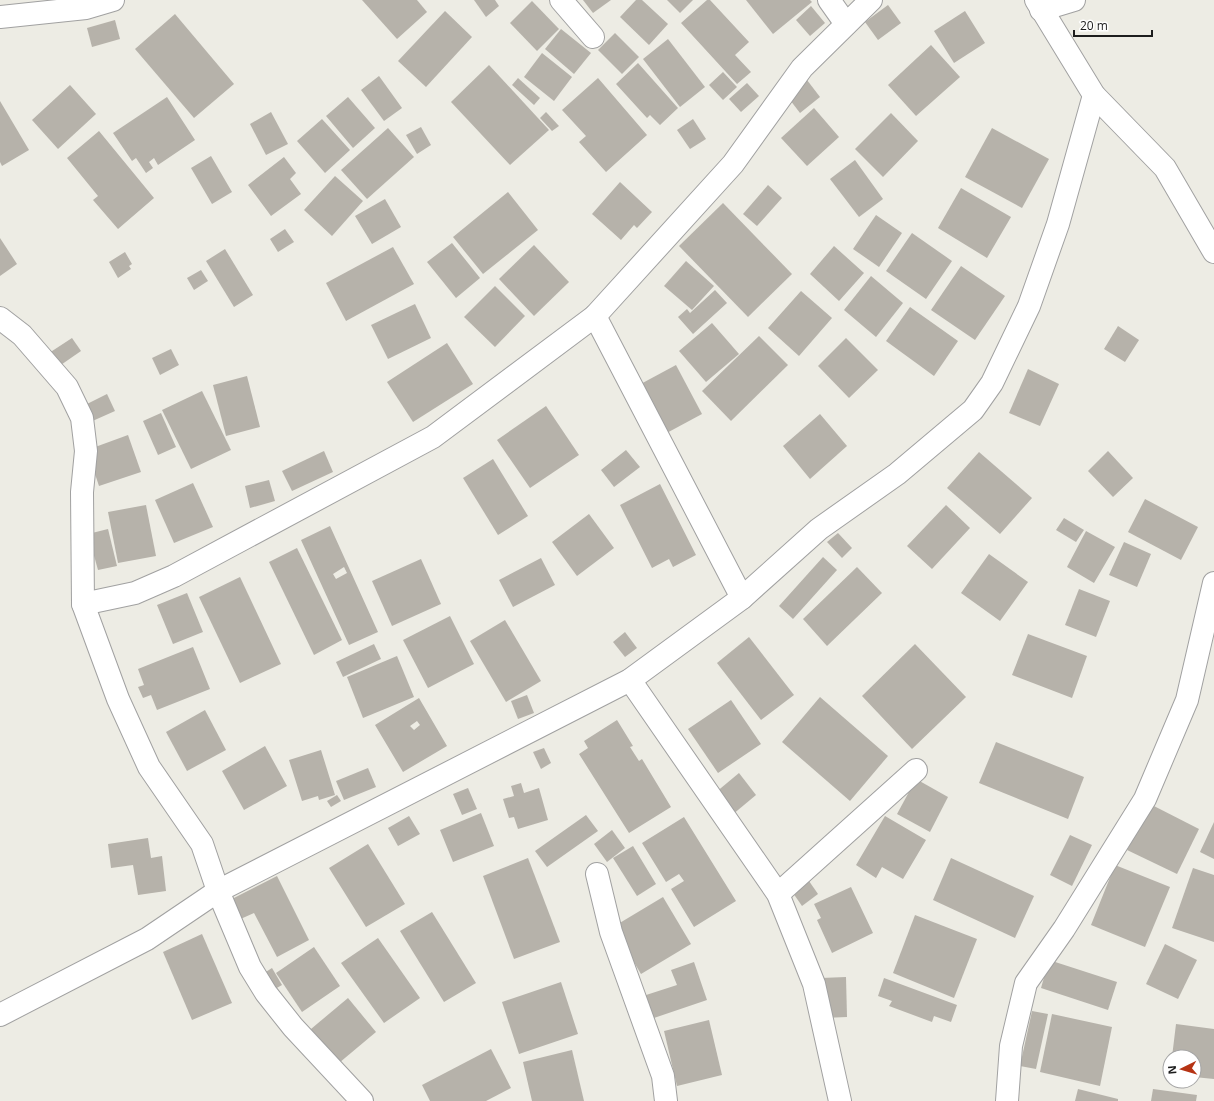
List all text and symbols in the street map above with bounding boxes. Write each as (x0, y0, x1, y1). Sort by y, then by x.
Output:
scale bar (1074, 12, 1152, 38)
text: 20 m (1080, 17, 1108, 34)
north arrow (1162, 1049, 1202, 1089)
text: N (1164, 1065, 1179, 1075)

